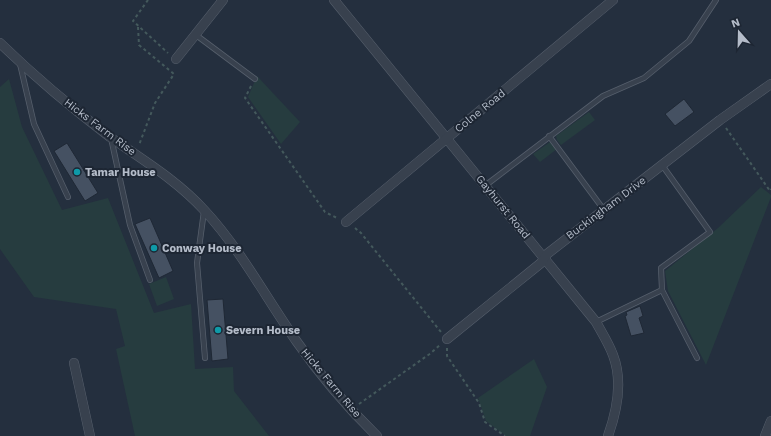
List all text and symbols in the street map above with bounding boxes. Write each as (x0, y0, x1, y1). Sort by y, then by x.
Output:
north arrow (719, 12, 759, 52)
text: N (730, 16, 742, 31)
street label: Colne Road (452, 87, 508, 135)
street label: Hicks Farm Rise (62, 96, 138, 158)
place label: Tamar House (85, 166, 156, 179)
marker: Tamar House (72, 167, 82, 177)
street label: Gayhurst Road (473, 172, 533, 242)
street label: Buckingham Drive (564, 174, 648, 242)
place label: Conway House (162, 242, 242, 255)
marker: Conway House (149, 243, 159, 253)
place label: Severn House (226, 324, 300, 337)
marker: Severn House (213, 325, 223, 335)
street label: Hicks Farm Rise (298, 346, 364, 420)

